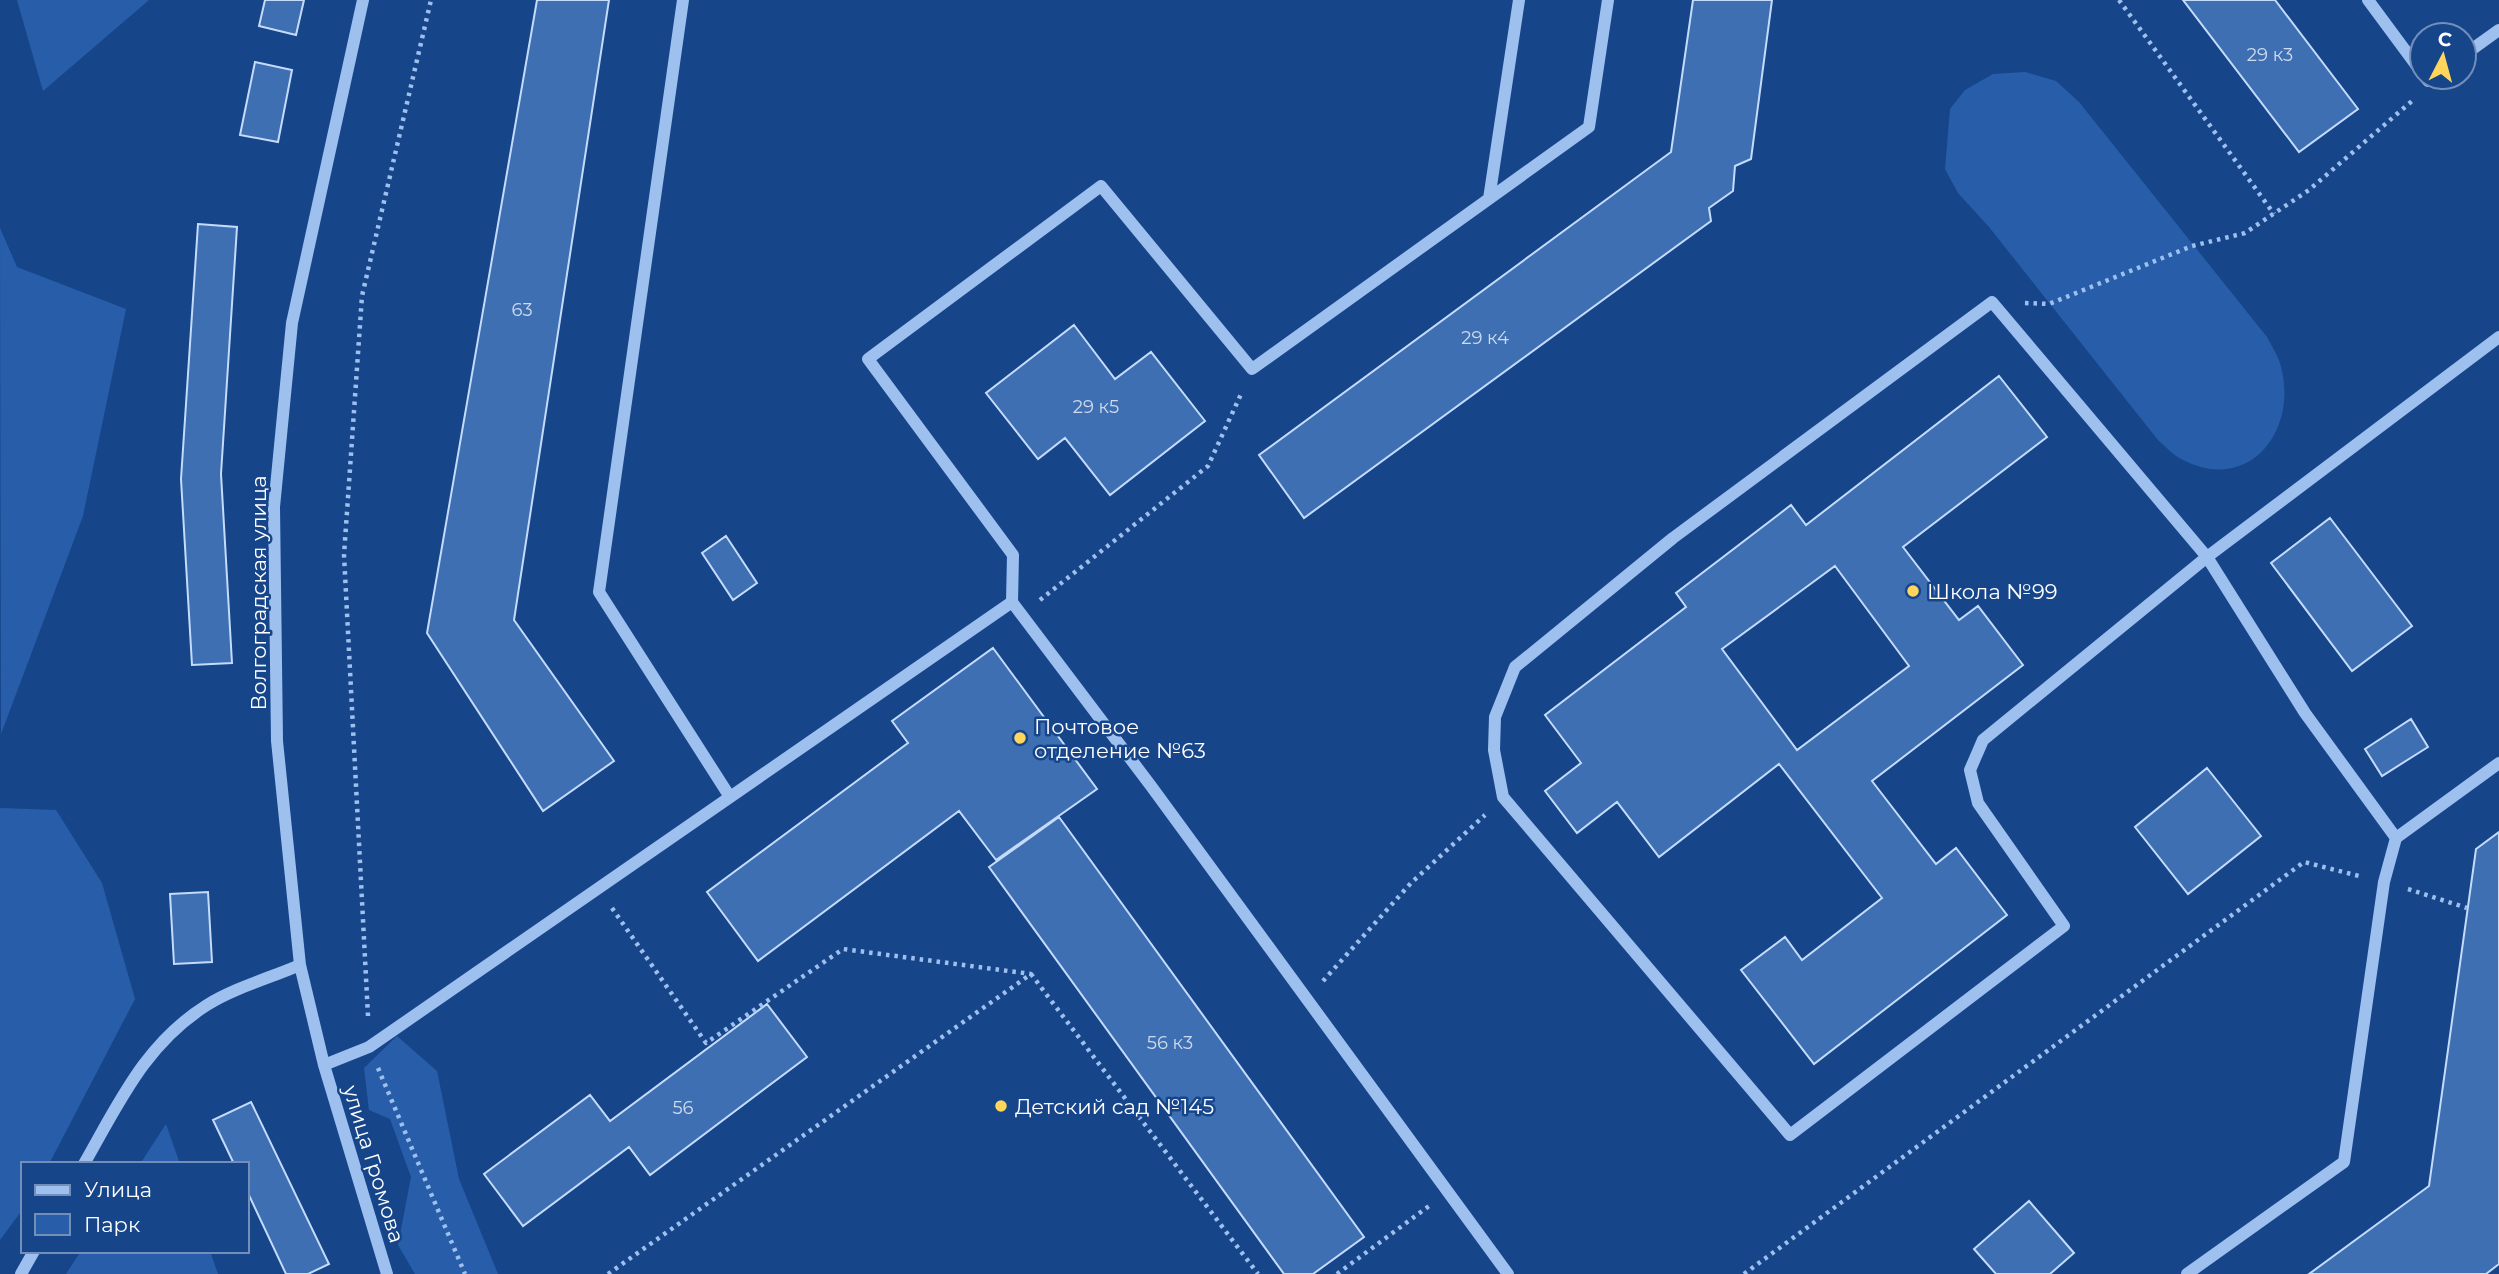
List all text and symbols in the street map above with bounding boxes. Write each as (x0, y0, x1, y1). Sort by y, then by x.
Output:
north arrow (2408, 21, 2478, 91)
text: С (2437, 27, 2453, 52)
house number: 29 к3 (2247, 44, 2293, 66)
house number: 63 (511, 299, 533, 321)
house number: 29 к4 (1461, 327, 1509, 349)
house number: 29 к5 (1073, 396, 1119, 418)
street label: Волгоградская улица (246, 475, 271, 711)
place label: Школа №99 (1927, 579, 2058, 604)
marker: Школа №99 (1905, 583, 1921, 599)
place label: Почтовое отделение №63 (1034, 714, 1206, 763)
marker: Почтовое отделение №63 (1012, 730, 1028, 746)
house number: 56 к3 (1147, 1032, 1193, 1054)
street label: улица Громова (338, 1081, 410, 1246)
place label: Детский сад №145 (1015, 1094, 1214, 1119)
house number: 56 (672, 1097, 694, 1119)
marker: Детский сад №145 (993, 1098, 1009, 1114)
legend (21, 1162, 248, 1253)
text: Улица (84, 1177, 152, 1202)
text: Парк (84, 1212, 140, 1237)

